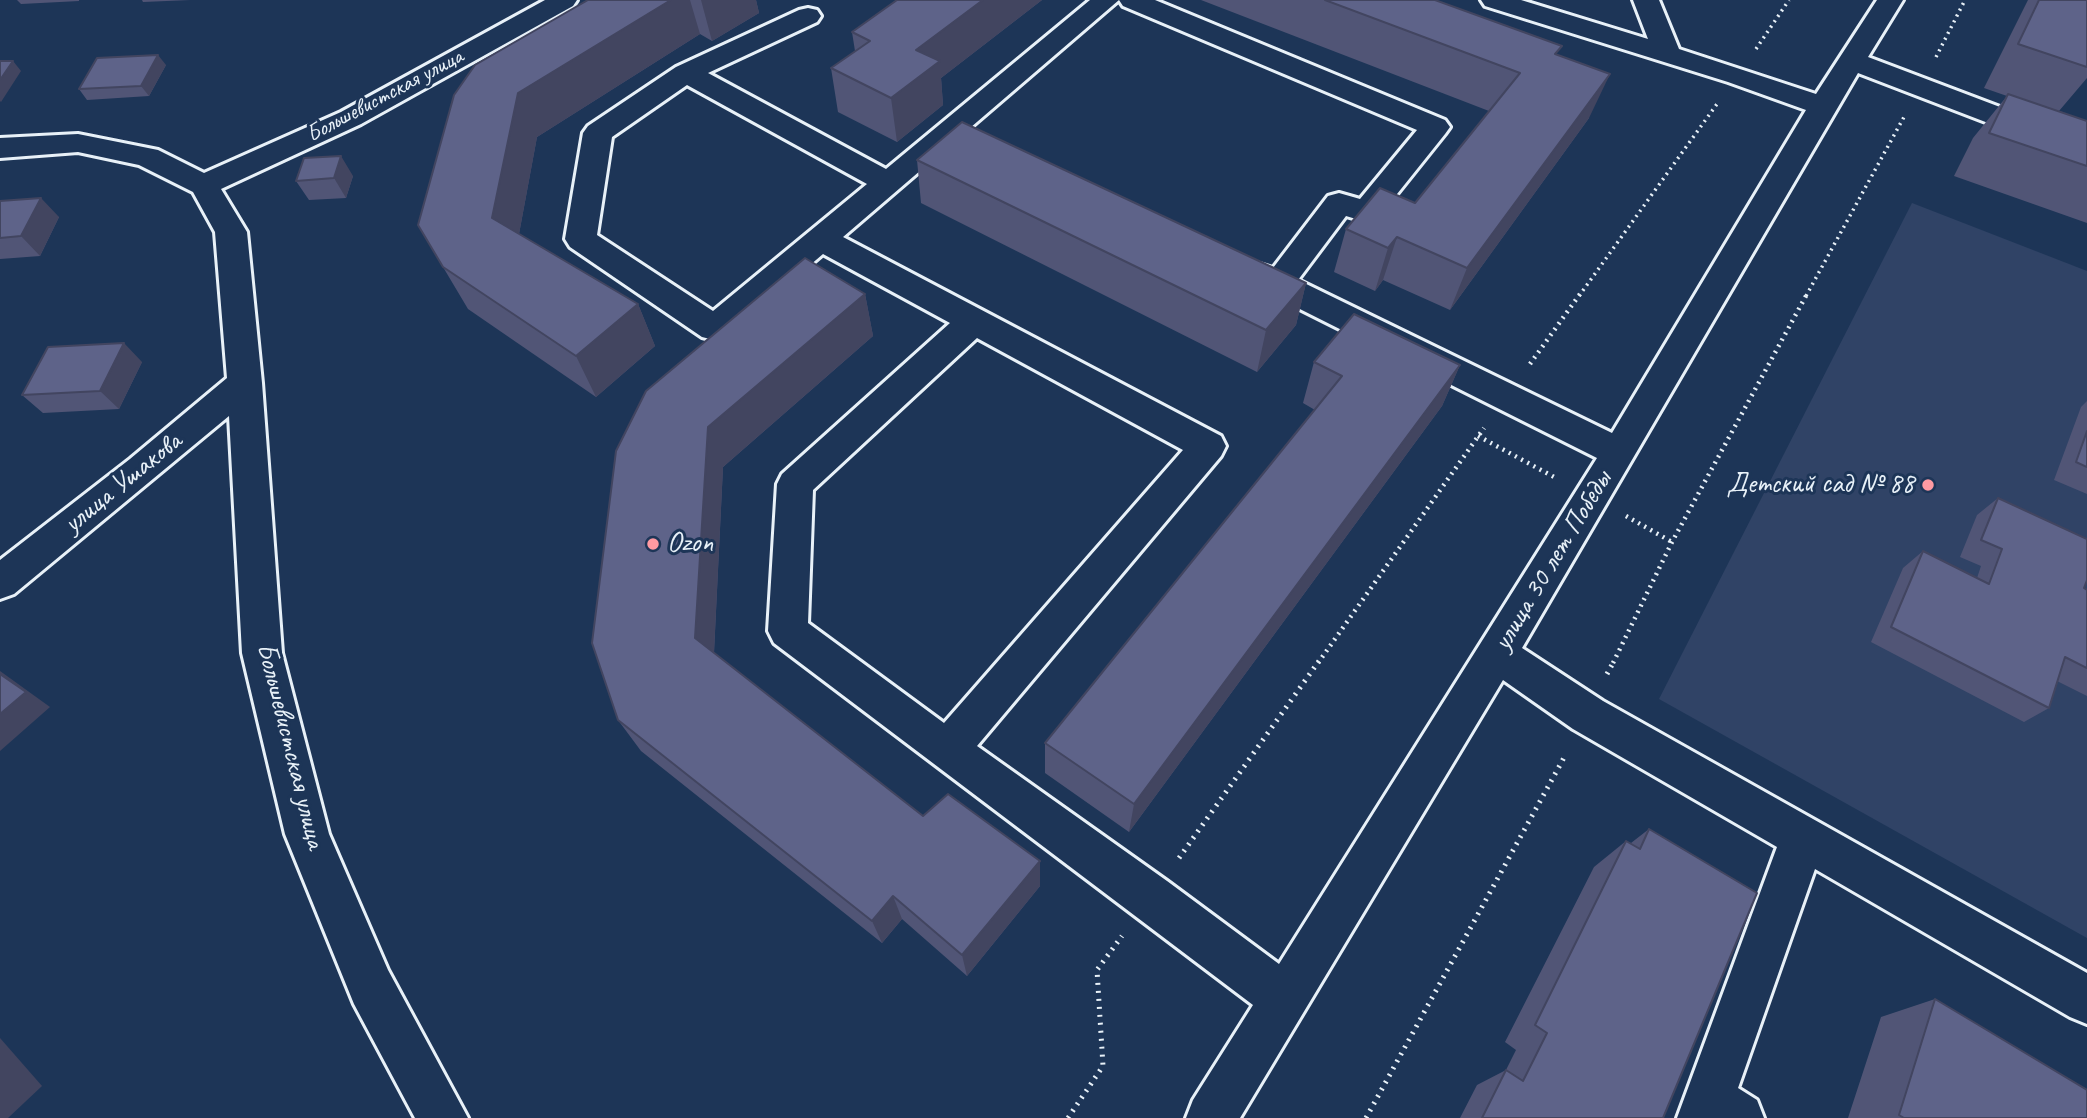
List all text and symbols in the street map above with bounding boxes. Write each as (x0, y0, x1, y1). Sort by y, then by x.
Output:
street label: Большевистская улица (302, 43, 468, 149)
street label: улица Ушакова (57, 425, 189, 541)
street label: улица 30 лет Победы (1486, 465, 1620, 657)
place label: Детский сад № 88 (1727, 468, 1914, 502)
marker: Детский сад № 88 (1920, 477, 1936, 493)
place label: Ozon (667, 527, 713, 561)
marker: Ozon (645, 536, 661, 552)
street label: Большевистская улица (248, 640, 332, 852)

